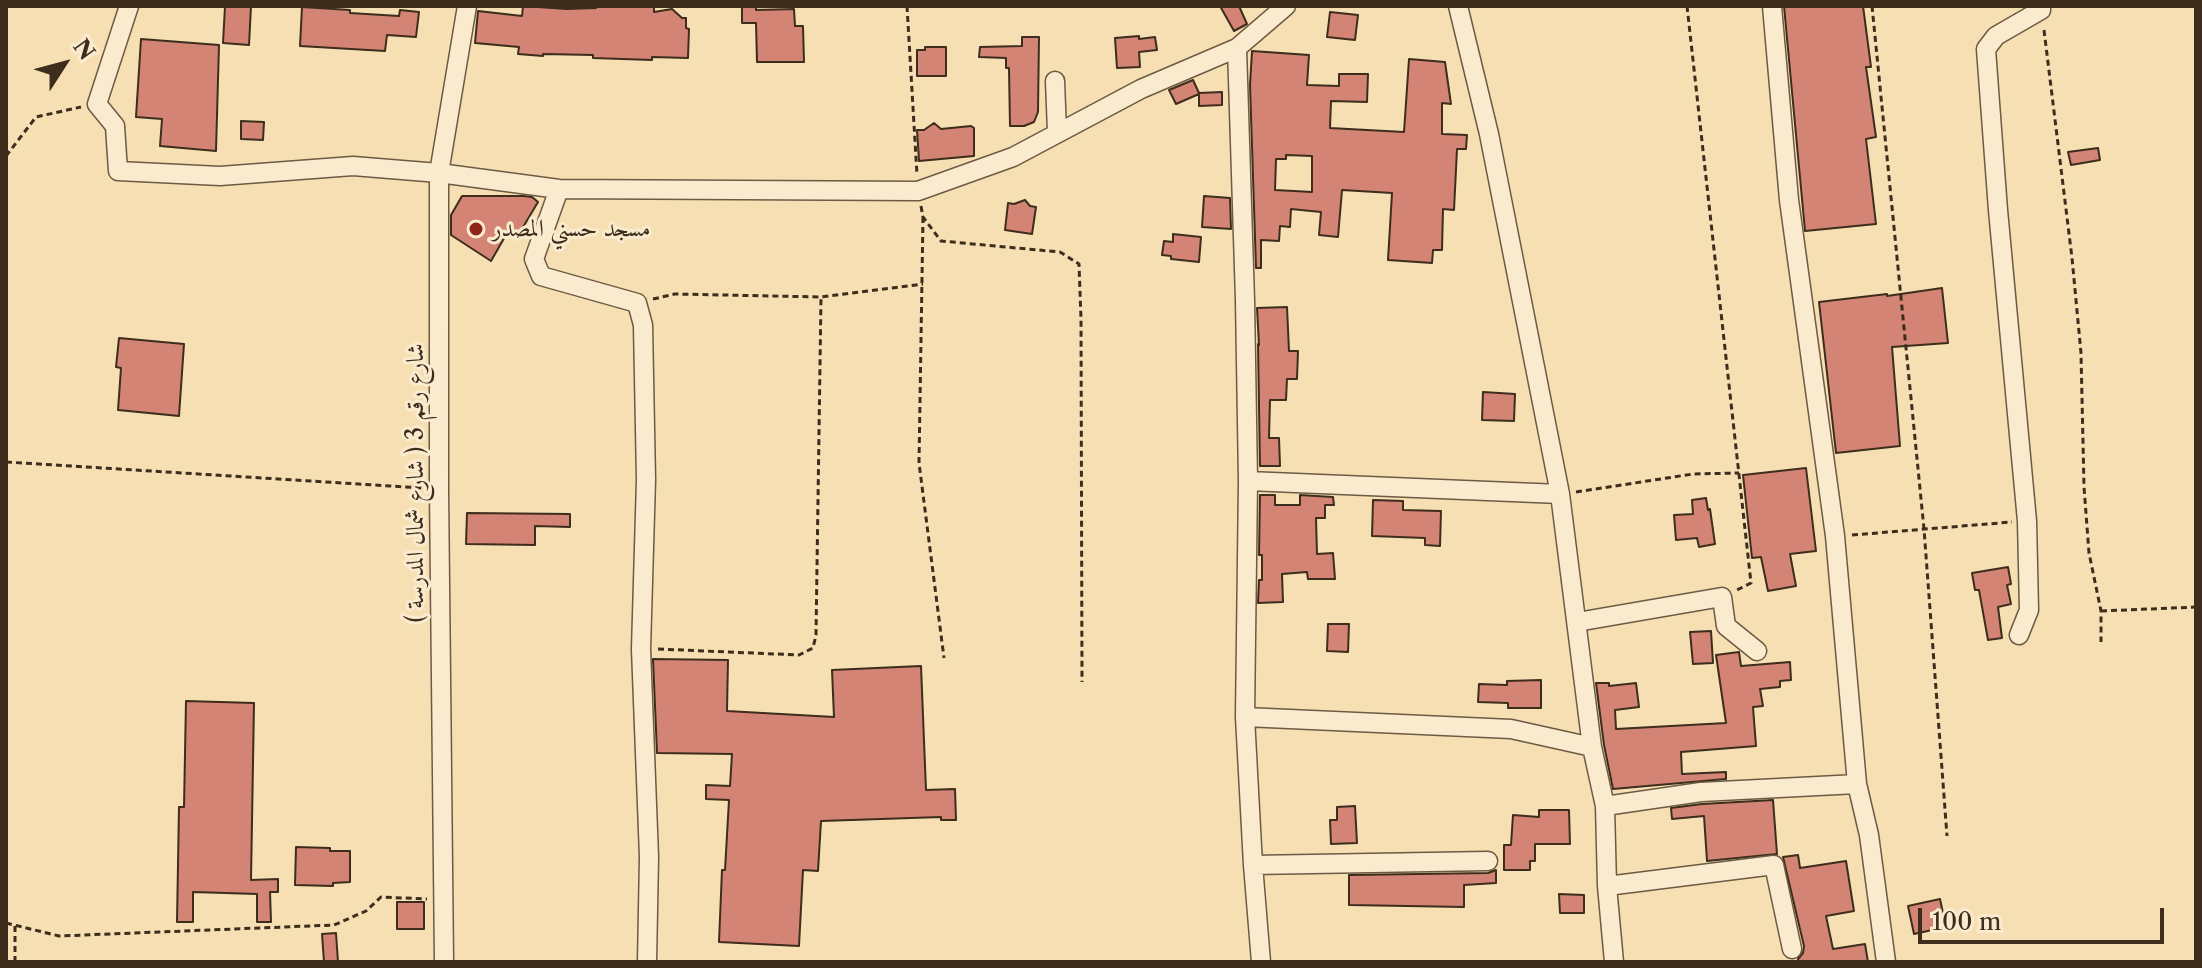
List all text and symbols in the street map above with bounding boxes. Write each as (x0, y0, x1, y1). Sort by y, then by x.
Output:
north arrow (24, 24, 104, 104)
text: N (67, 34, 100, 65)
place label: مسجد حسني المصدر (492, 215, 651, 243)
marker: مسجد حسني المصدر (467, 220, 485, 238)
street label: شارع رقم 3 ( شارع شمال المدرسة ) (402, 343, 430, 623)
scale bar (1922, 892, 2168, 942)
text: 100 m (1932, 907, 2001, 936)

